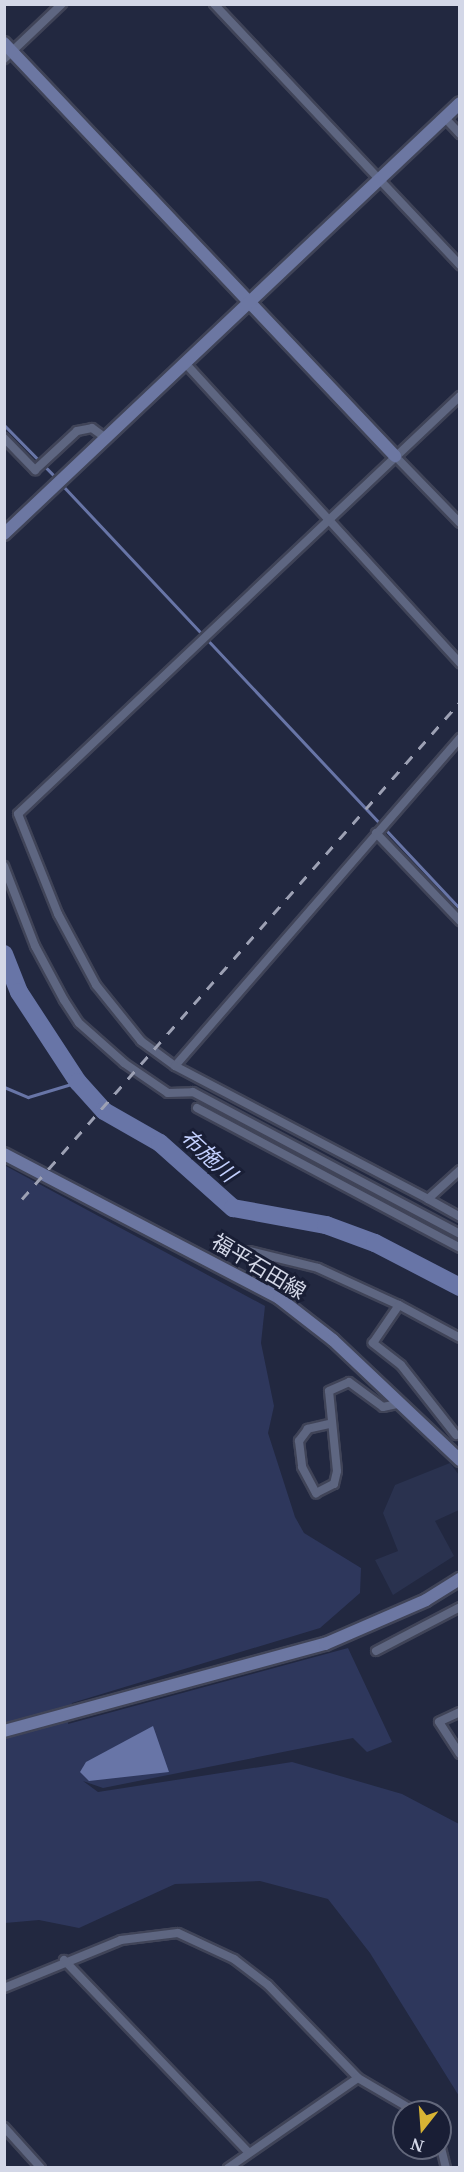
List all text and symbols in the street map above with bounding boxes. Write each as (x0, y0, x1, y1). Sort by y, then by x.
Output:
water label: 布施川 (176, 1123, 242, 1187)
street label: 福平石田線 (208, 1228, 310, 1304)
north arrow (392, 2100, 452, 2160)
text: N (408, 2133, 427, 2158)

